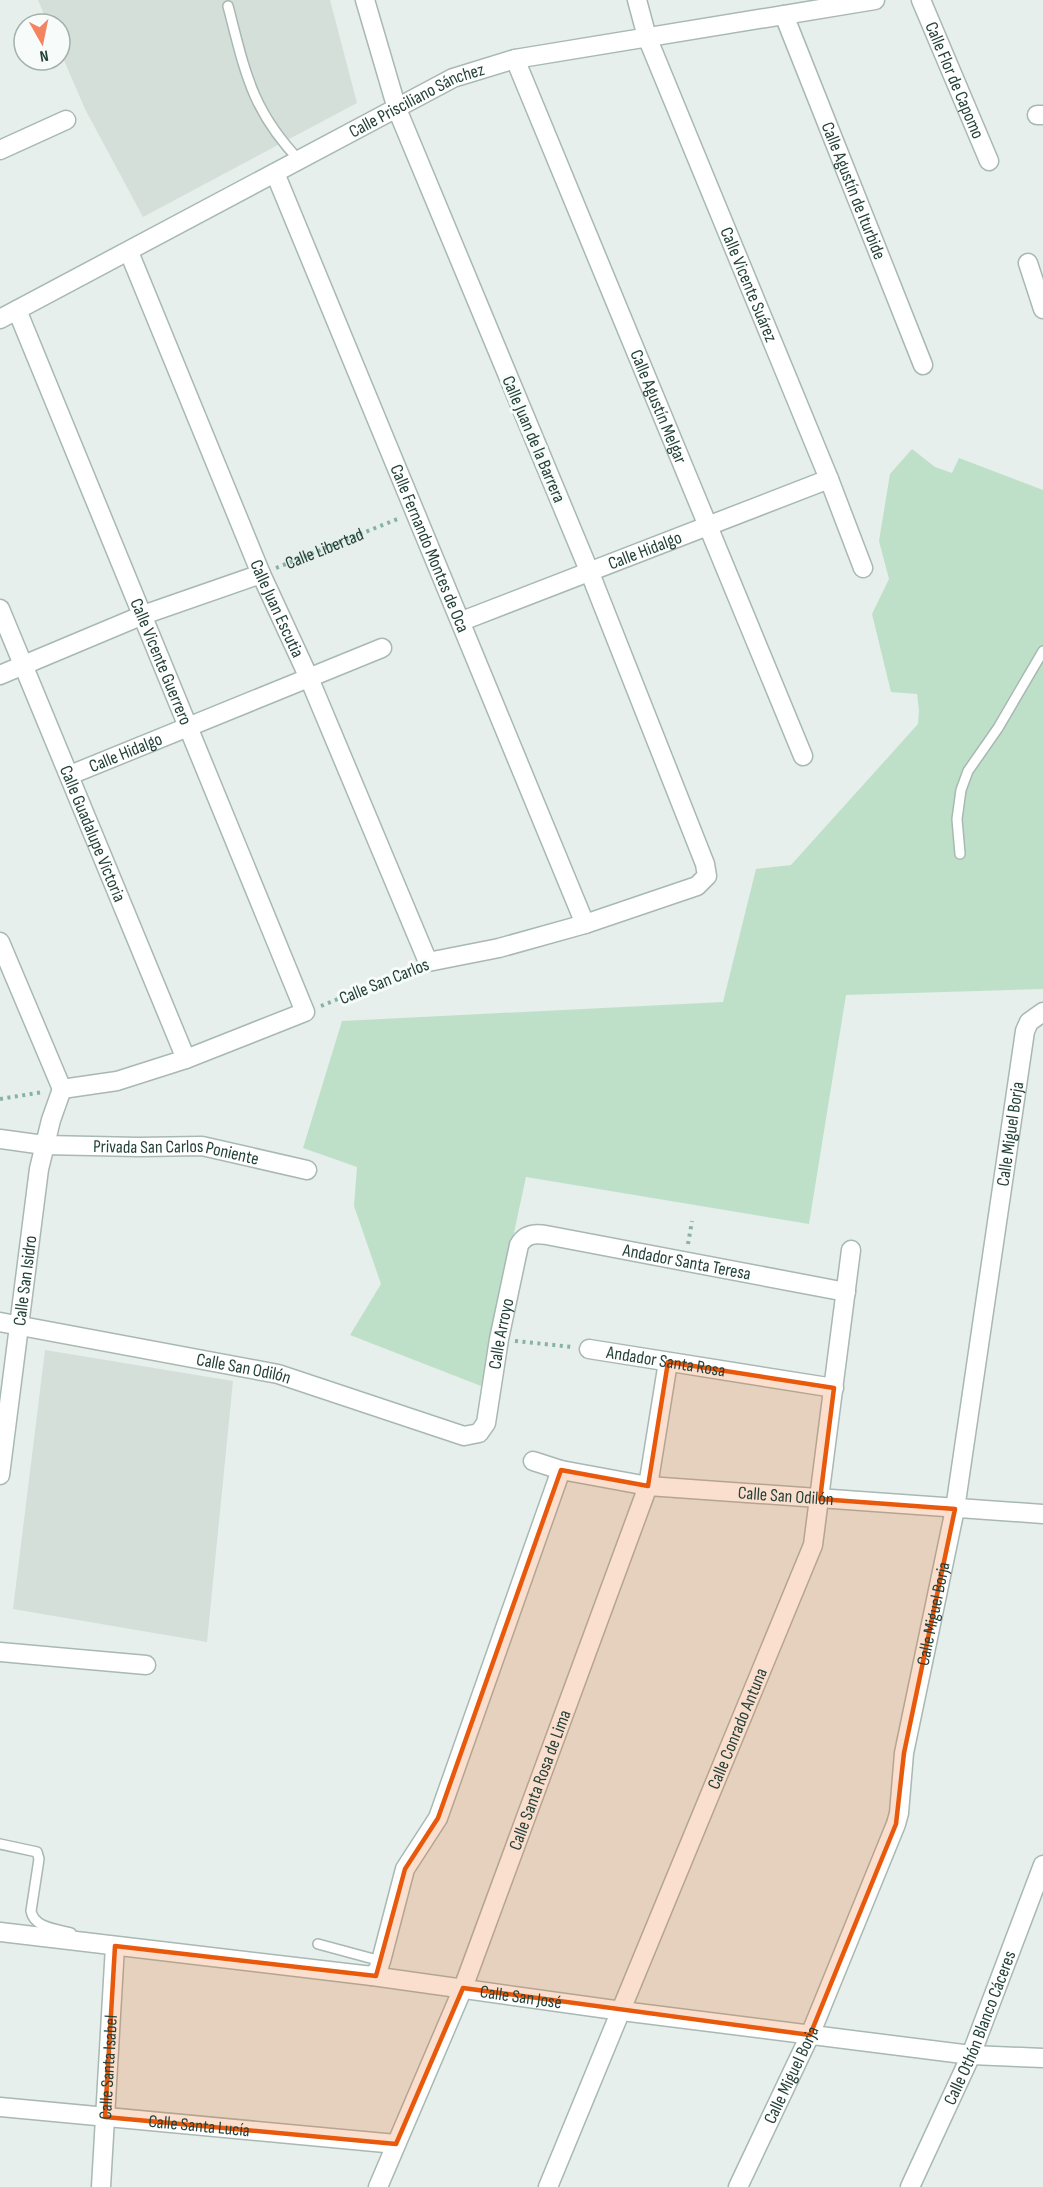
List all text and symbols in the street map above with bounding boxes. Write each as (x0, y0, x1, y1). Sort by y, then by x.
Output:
north arrow (12, 12, 72, 72)
street label: Calle Flor de Capomo (920, 19, 988, 142)
text: N (38, 45, 50, 65)
street label: Calle Prisciliano Sánchez (346, 59, 487, 142)
street label: Calle Agustín de Iturbide (817, 119, 890, 263)
street label: Calle Vicente Suárez (715, 224, 782, 346)
street label: Calle Agustín Melgar (625, 347, 691, 467)
street label: Calle Juan de la Barrera (497, 373, 570, 506)
street label: Calle Fernando Montes de Oca (385, 461, 473, 636)
street label: Calle Libertad (282, 524, 366, 574)
street label: Calle Hidalgo (605, 527, 685, 574)
street label: Calle Juan Escutia (245, 557, 308, 661)
street label: Calle Vicente Guerrero (125, 595, 196, 728)
street label: Calle Hidalgo (86, 729, 165, 777)
street label: Calle Guadalupe Victoria (55, 763, 130, 905)
street label: Calle San Carlos (336, 954, 432, 1009)
street label: Calle Miguel Borja (992, 1080, 1028, 1188)
street label: Privada San Carlos Poniente (93, 1136, 261, 1170)
street label: Calle San Isidro (9, 1234, 41, 1327)
street label: Andador Santa Teresa (620, 1240, 753, 1285)
street label: Calle Arroyo (484, 1296, 518, 1371)
street label: Andador Santa Rosa (604, 1342, 727, 1382)
street label: Calle San Odilón (195, 1349, 294, 1389)
street label: Calle San Odilón (737, 1482, 834, 1510)
street label: Calle Miguel Borja (913, 1560, 955, 1667)
street label: Calle Conrado Antuna (703, 1665, 772, 1792)
street label: Calle Santa Rosa de Lima (505, 1707, 576, 1853)
street label: Calle Othón Blanco Cáceres (939, 1948, 1021, 2108)
street label: Calle San José (479, 1981, 563, 2013)
street label: Calle Santa Isabel (95, 2014, 122, 2120)
street label: Calle Miguel Borja (760, 2023, 823, 2127)
street label: Calle Santa Lucía (148, 2111, 251, 2141)

